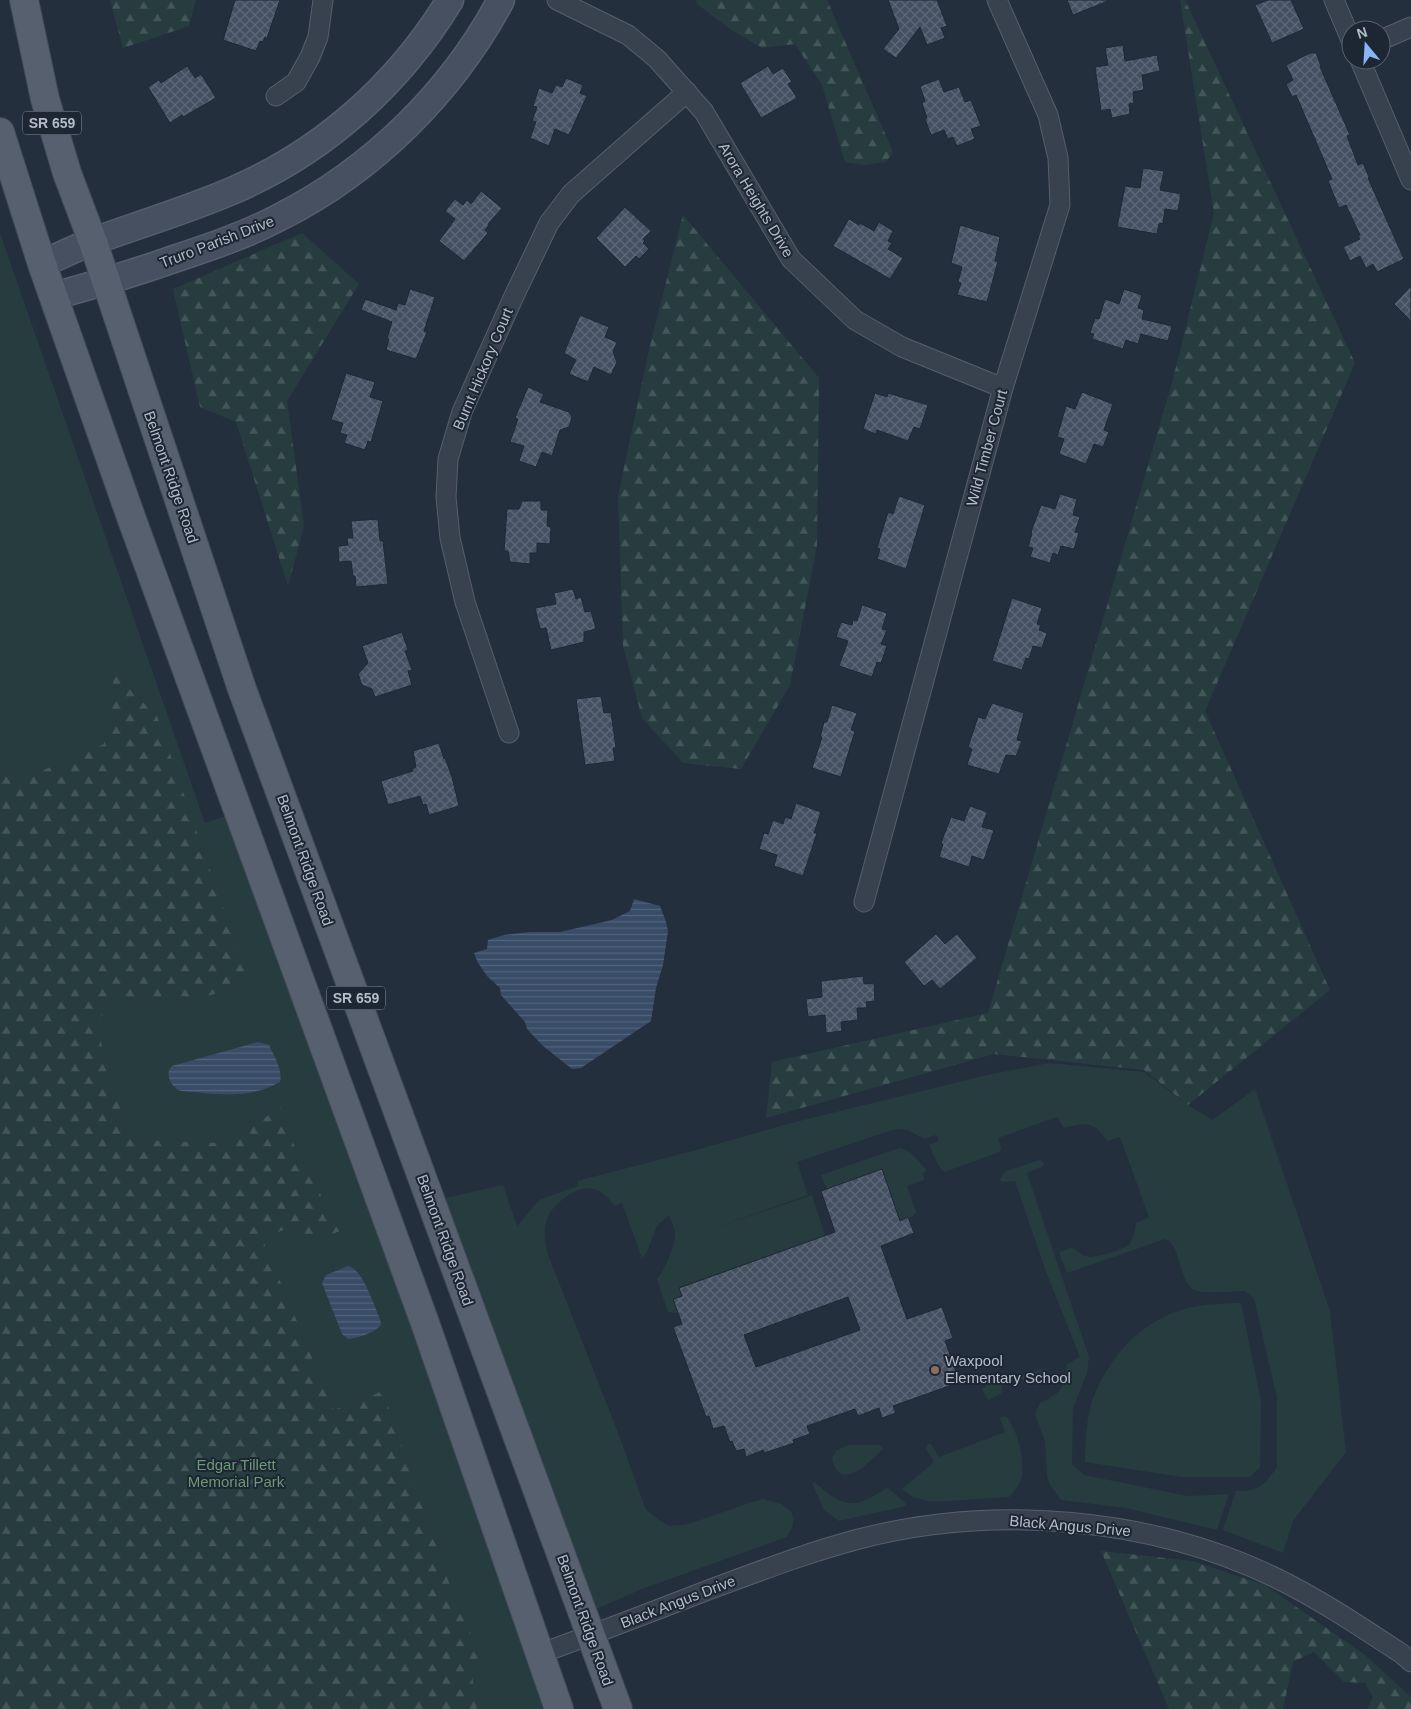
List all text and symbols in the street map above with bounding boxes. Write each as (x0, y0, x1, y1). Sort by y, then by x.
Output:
north arrow (1341, 20, 1391, 70)
text: N (1355, 23, 1369, 42)
road number: SR 659 (23, 112, 81, 134)
street label: Arora Heights Drive (715, 139, 797, 260)
street label: Truro Parish Drive (157, 212, 276, 271)
street label: Burnt Hickory Court (449, 304, 516, 432)
street label: Wild Timber Court (963, 387, 1010, 508)
street label: Belmont Ridge Road (141, 409, 202, 545)
street label: Belmont Ridge Road (274, 792, 337, 928)
road number: SR 659 (327, 986, 385, 1010)
street label: Belmont Ridge Road (414, 1172, 477, 1308)
place label: Waxpool Elementary School (945, 1352, 1071, 1386)
marker: Waxpool Elementary School (929, 1364, 941, 1376)
park label: Edgar Tillett Memorial Park (188, 1456, 285, 1490)
street label: Black Angus Drive (1009, 1512, 1131, 1539)
street label: Belmont Ridge Road (554, 1552, 617, 1688)
street label: Black Angus Drive (618, 1572, 738, 1631)

